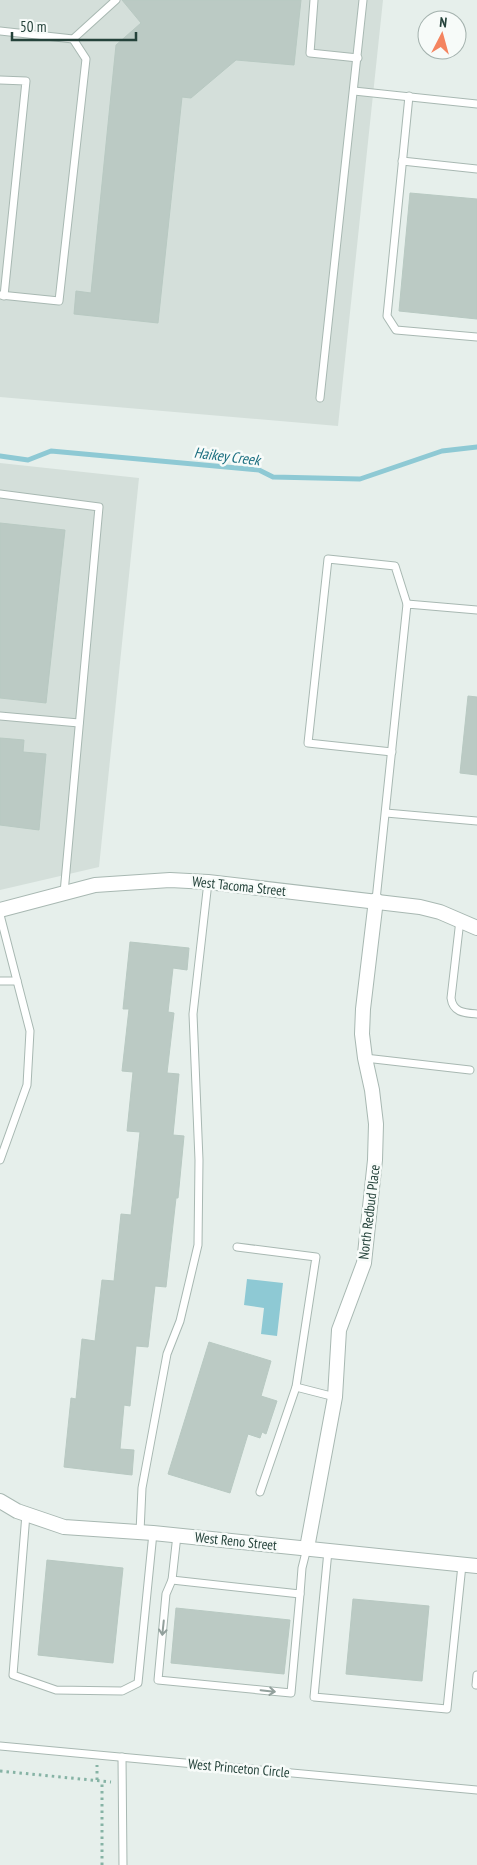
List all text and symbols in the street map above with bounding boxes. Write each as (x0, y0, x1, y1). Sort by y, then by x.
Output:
scale bar (12, 10, 136, 42)
north arrow (417, 10, 467, 60)
text: N (439, 13, 448, 31)
text: 50 m (20, 17, 46, 36)
water label: Haikey Creek (193, 443, 263, 470)
street label: West Tacoma Street (191, 872, 287, 900)
street label: North Redbud Place (354, 1163, 384, 1261)
street label: West Reno Street (194, 1528, 278, 1554)
one-way arrow (158, 1619, 168, 1635)
one-way arrow (259, 1686, 275, 1696)
street label: West Princeton Circle (187, 1755, 291, 1781)

